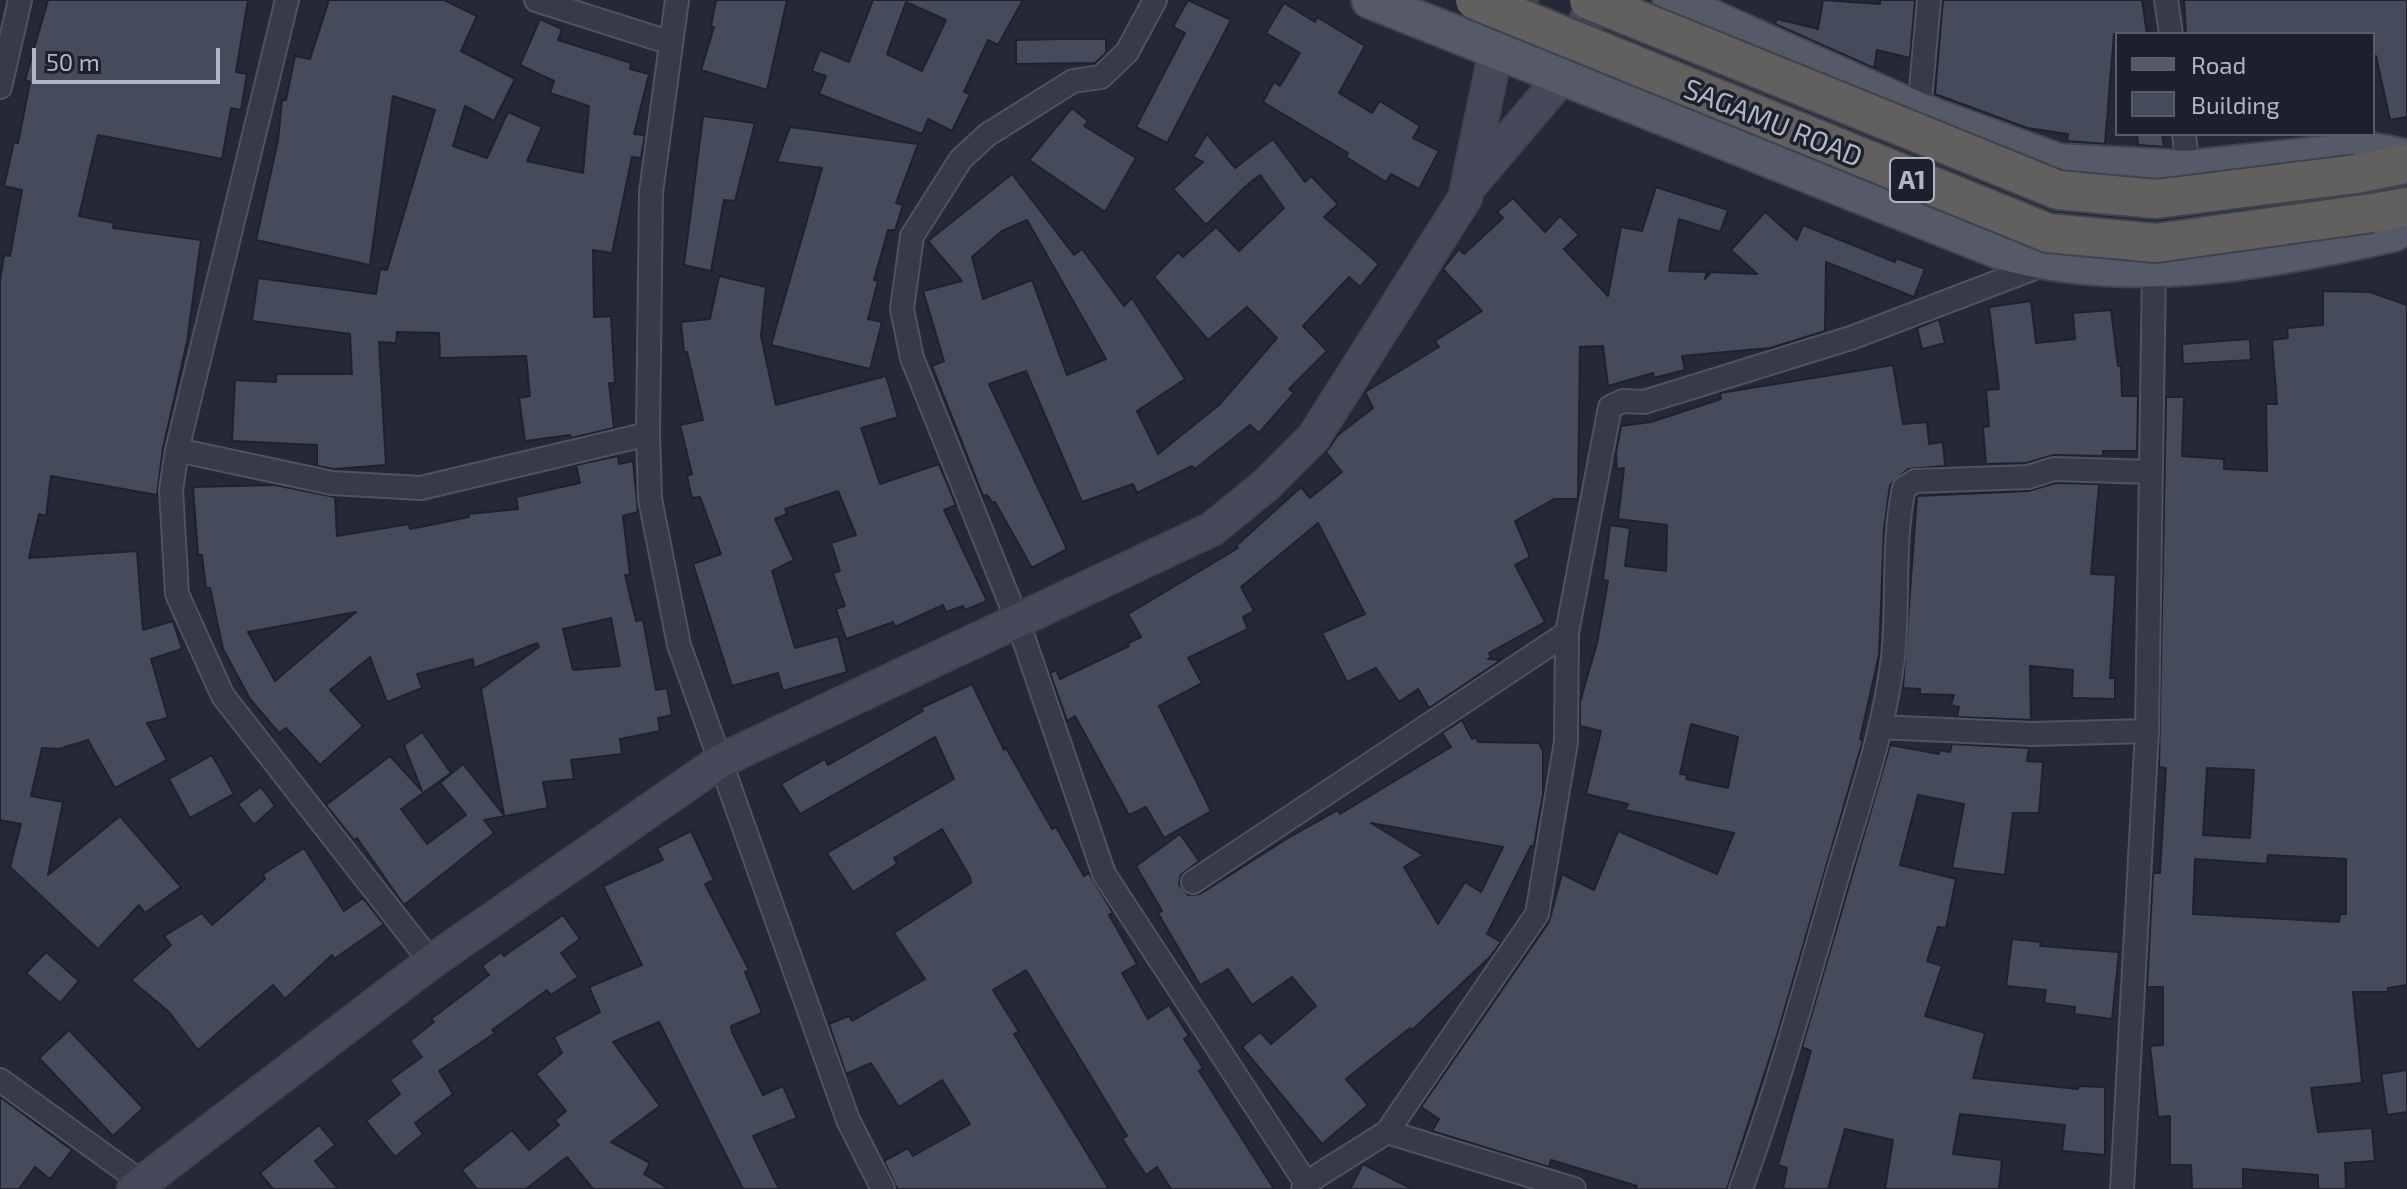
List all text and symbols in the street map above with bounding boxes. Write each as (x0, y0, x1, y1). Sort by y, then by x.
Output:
scale bar (36, 32, 224, 82)
legend (2115, 32, 2375, 136)
text: 50 m (46, 47, 100, 76)
text: Road (2191, 50, 2246, 79)
street label: SAGAMU ROAD (1679, 72, 1867, 174)
text: Building (2191, 90, 2280, 119)
road number: A1 (1890, 158, 1934, 202)

